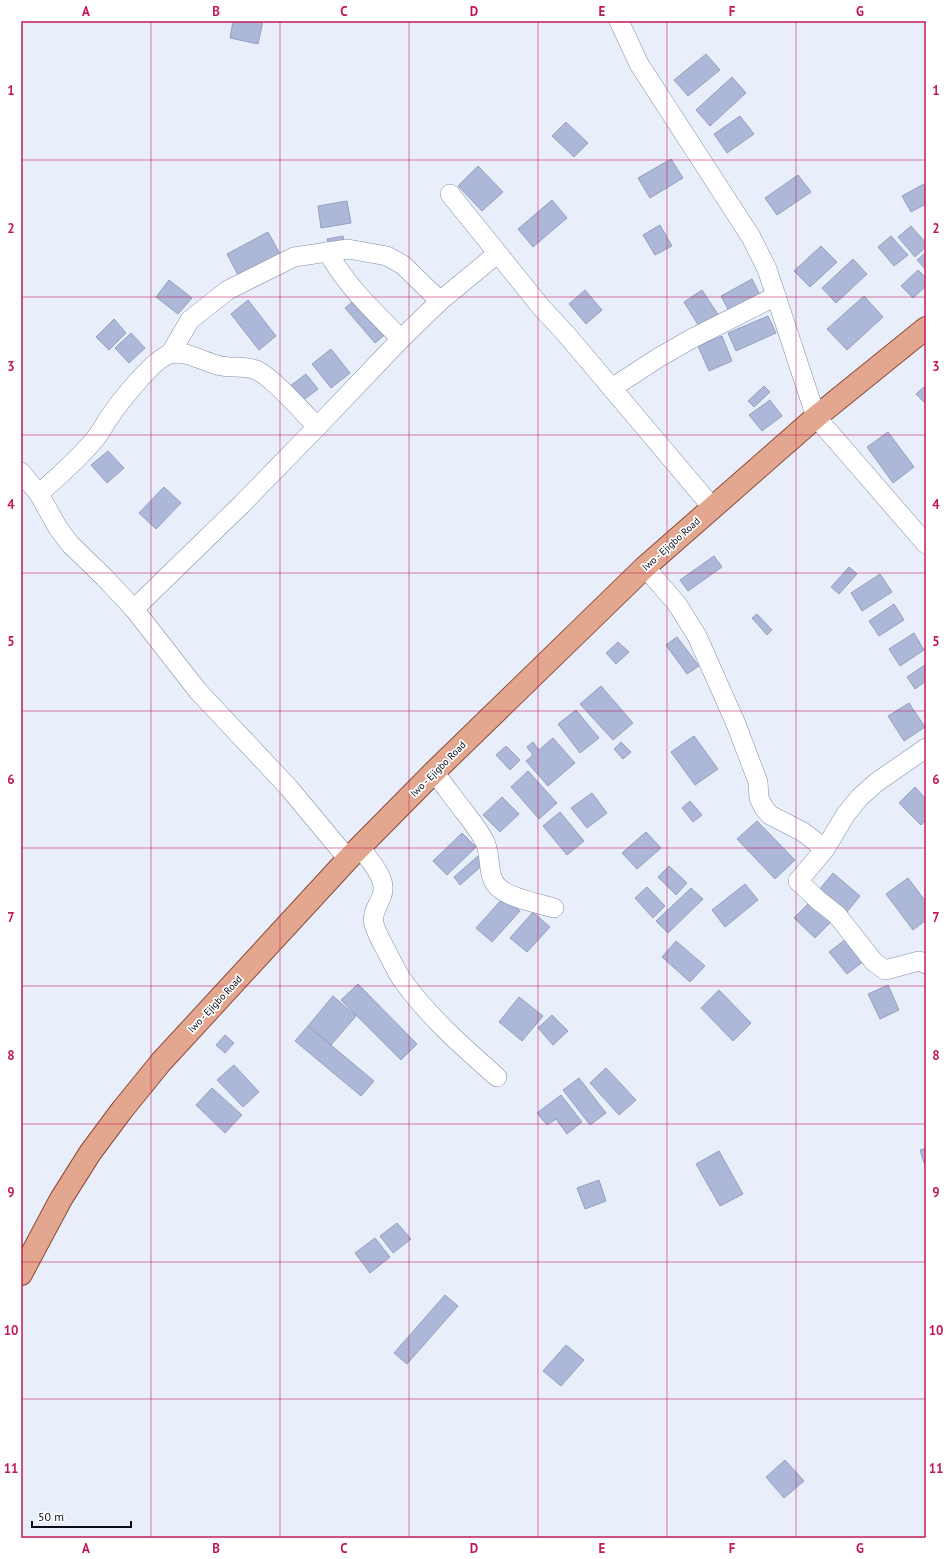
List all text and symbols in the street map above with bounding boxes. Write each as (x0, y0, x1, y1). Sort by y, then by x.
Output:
text: A (82, 3, 90, 20)
text: B (212, 3, 220, 20)
text: C (340, 3, 348, 20)
text: D (470, 3, 478, 20)
text: E (599, 3, 606, 20)
text: F (729, 3, 736, 20)
text: G (856, 3, 864, 20)
text: 1 (7, 82, 15, 99)
text: 1 (932, 82, 940, 99)
text: 2 (7, 220, 15, 237)
text: 2 (932, 220, 940, 237)
text: 3 (7, 358, 15, 375)
text: 3 (932, 358, 940, 375)
text: 4 (7, 496, 15, 513)
text: 4 (932, 496, 940, 513)
street label: Iwo - Ejigbo Road (639, 515, 703, 573)
text: 5 (7, 633, 15, 650)
text: 5 (932, 633, 940, 650)
street label: Iwo - Ejigbo Road (407, 738, 469, 800)
text: 6 (7, 771, 15, 788)
text: 6 (932, 771, 940, 788)
text: 7 (7, 909, 15, 926)
text: 7 (932, 909, 940, 926)
street label: Iwo - Ejigbo Road (185, 973, 245, 1035)
text: 8 (7, 1047, 15, 1064)
text: 8 (932, 1047, 940, 1064)
text: 9 (7, 1184, 15, 1201)
text: 9 (932, 1184, 940, 1201)
text: 10 (4, 1322, 18, 1339)
text: 10 (929, 1322, 943, 1339)
text: 11 (4, 1460, 18, 1477)
text: 11 (929, 1460, 943, 1477)
scale bar (32, 1503, 131, 1529)
text: 50 m (38, 1509, 64, 1524)
text: A (82, 1540, 90, 1557)
text: B (212, 1540, 220, 1557)
text: C (340, 1540, 348, 1557)
text: D (470, 1540, 478, 1557)
text: E (599, 1540, 606, 1557)
text: F (729, 1540, 736, 1557)
text: G (856, 1540, 864, 1557)

